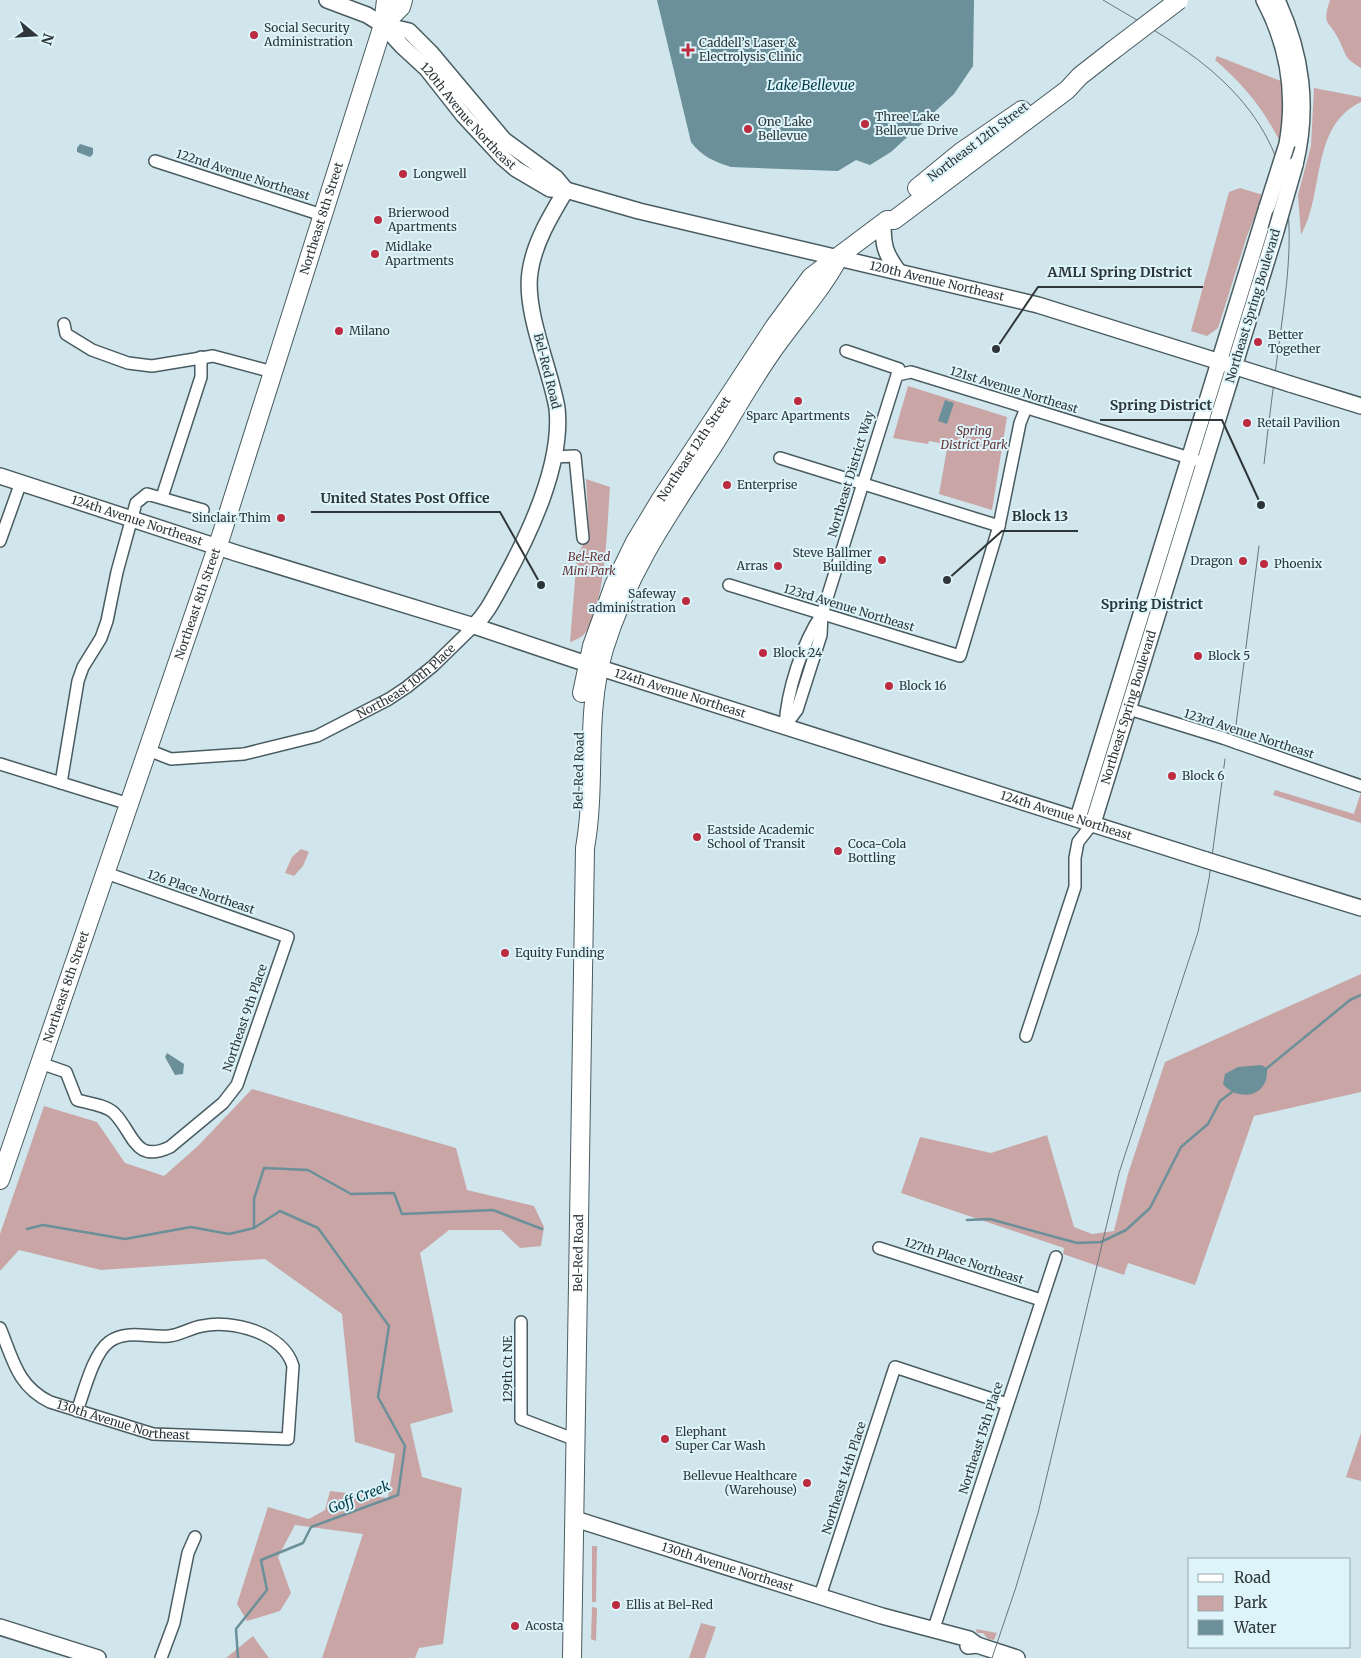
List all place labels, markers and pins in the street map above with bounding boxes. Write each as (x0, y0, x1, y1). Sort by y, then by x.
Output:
place label: Social Security Administration (263, 20, 353, 49)
marker: Social Security Administration (248, 29, 260, 41)
place label: Caddell’s Laser & Electrolysis Clinic (699, 35, 802, 64)
marker: Caddell’s Laser & Electrolysis Clinic (681, 43, 695, 57)
place label: Three Lake Bellevue Drive (875, 109, 958, 138)
place label: One Lake Bellevue (758, 114, 812, 143)
marker: Three Lake Bellevue Drive (859, 118, 871, 130)
marker: One Lake Bellevue (742, 123, 754, 135)
place label: Longwell (413, 166, 467, 181)
marker: Longwell (397, 168, 409, 180)
place label: Brierwood Apartments (387, 205, 457, 234)
marker: Brierwood Apartments (372, 214, 384, 226)
place label: Midlake Apartments (384, 239, 454, 268)
marker: Midlake Apartments (369, 248, 381, 260)
callout: AMLI Spring DIstrict (1038, 258, 1203, 287)
place label: Milano (349, 323, 390, 338)
marker: Milano (333, 325, 345, 337)
place label: Better Together (1268, 327, 1321, 356)
marker: Better Together (1252, 336, 1264, 348)
callout: Spring District (1100, 391, 1222, 420)
marker: Sparc Apartments (792, 395, 804, 407)
place label: Sparc Apartments (746, 408, 850, 423)
place label: Retail Pavilion (1257, 415, 1340, 430)
marker: Retail Pavilion (1241, 417, 1253, 429)
place label: Enterprise (737, 477, 797, 492)
marker: Enterprise (721, 479, 733, 491)
callout: United States Post Office (311, 483, 500, 512)
callout: Block 13 (1002, 502, 1078, 531)
place label: Sinclair Thim (192, 510, 271, 525)
marker: Sinclair Thim (275, 512, 287, 524)
place label: Steve Ballmer Building (792, 545, 873, 574)
place label: Dragon (1190, 553, 1233, 568)
marker: Steve Ballmer Building (876, 554, 888, 566)
marker: Dragon (1237, 555, 1249, 567)
place label: Phoenix (1274, 556, 1323, 571)
place label: Arras (735, 558, 768, 573)
marker: Phoenix (1258, 558, 1270, 570)
marker: Arras (772, 560, 784, 572)
place label: Safeway administration (589, 586, 676, 615)
marker: Safeway administration (680, 595, 692, 607)
place label: Block 24 (773, 645, 823, 660)
marker: Block 24 (757, 647, 769, 659)
place label: Block 5 (1208, 648, 1250, 663)
marker: Block 5 (1192, 650, 1204, 662)
place label: Block 16 (899, 678, 947, 693)
marker: Block 16 (883, 680, 895, 692)
place label: Block 6 (1182, 768, 1225, 783)
marker: Block 6 (1166, 770, 1178, 782)
place label: Eastside Academic School of Transit (707, 822, 814, 851)
marker: Eastside Academic School of Transit (691, 831, 703, 843)
place label: Coca-Cola Bottling (848, 836, 907, 865)
marker: Coca-Cola Bottling (832, 845, 844, 857)
place label: Equity Funding (515, 945, 605, 960)
marker: Equity Funding (499, 947, 511, 959)
place label: Elephant Super Car Wash (675, 1424, 766, 1453)
marker: Elephant Super Car Wash (659, 1433, 671, 1445)
place label: Bellevue Healthcare (Warehouse) (683, 1468, 797, 1497)
marker: Bellevue Healthcare (Warehouse) (801, 1477, 813, 1489)
place label: Ellis at Bel-Red (626, 1597, 713, 1612)
marker: Ellis at Bel-Red (610, 1599, 622, 1611)
place label: Acosta (524, 1618, 564, 1633)
marker: Acosta (509, 1620, 521, 1632)

